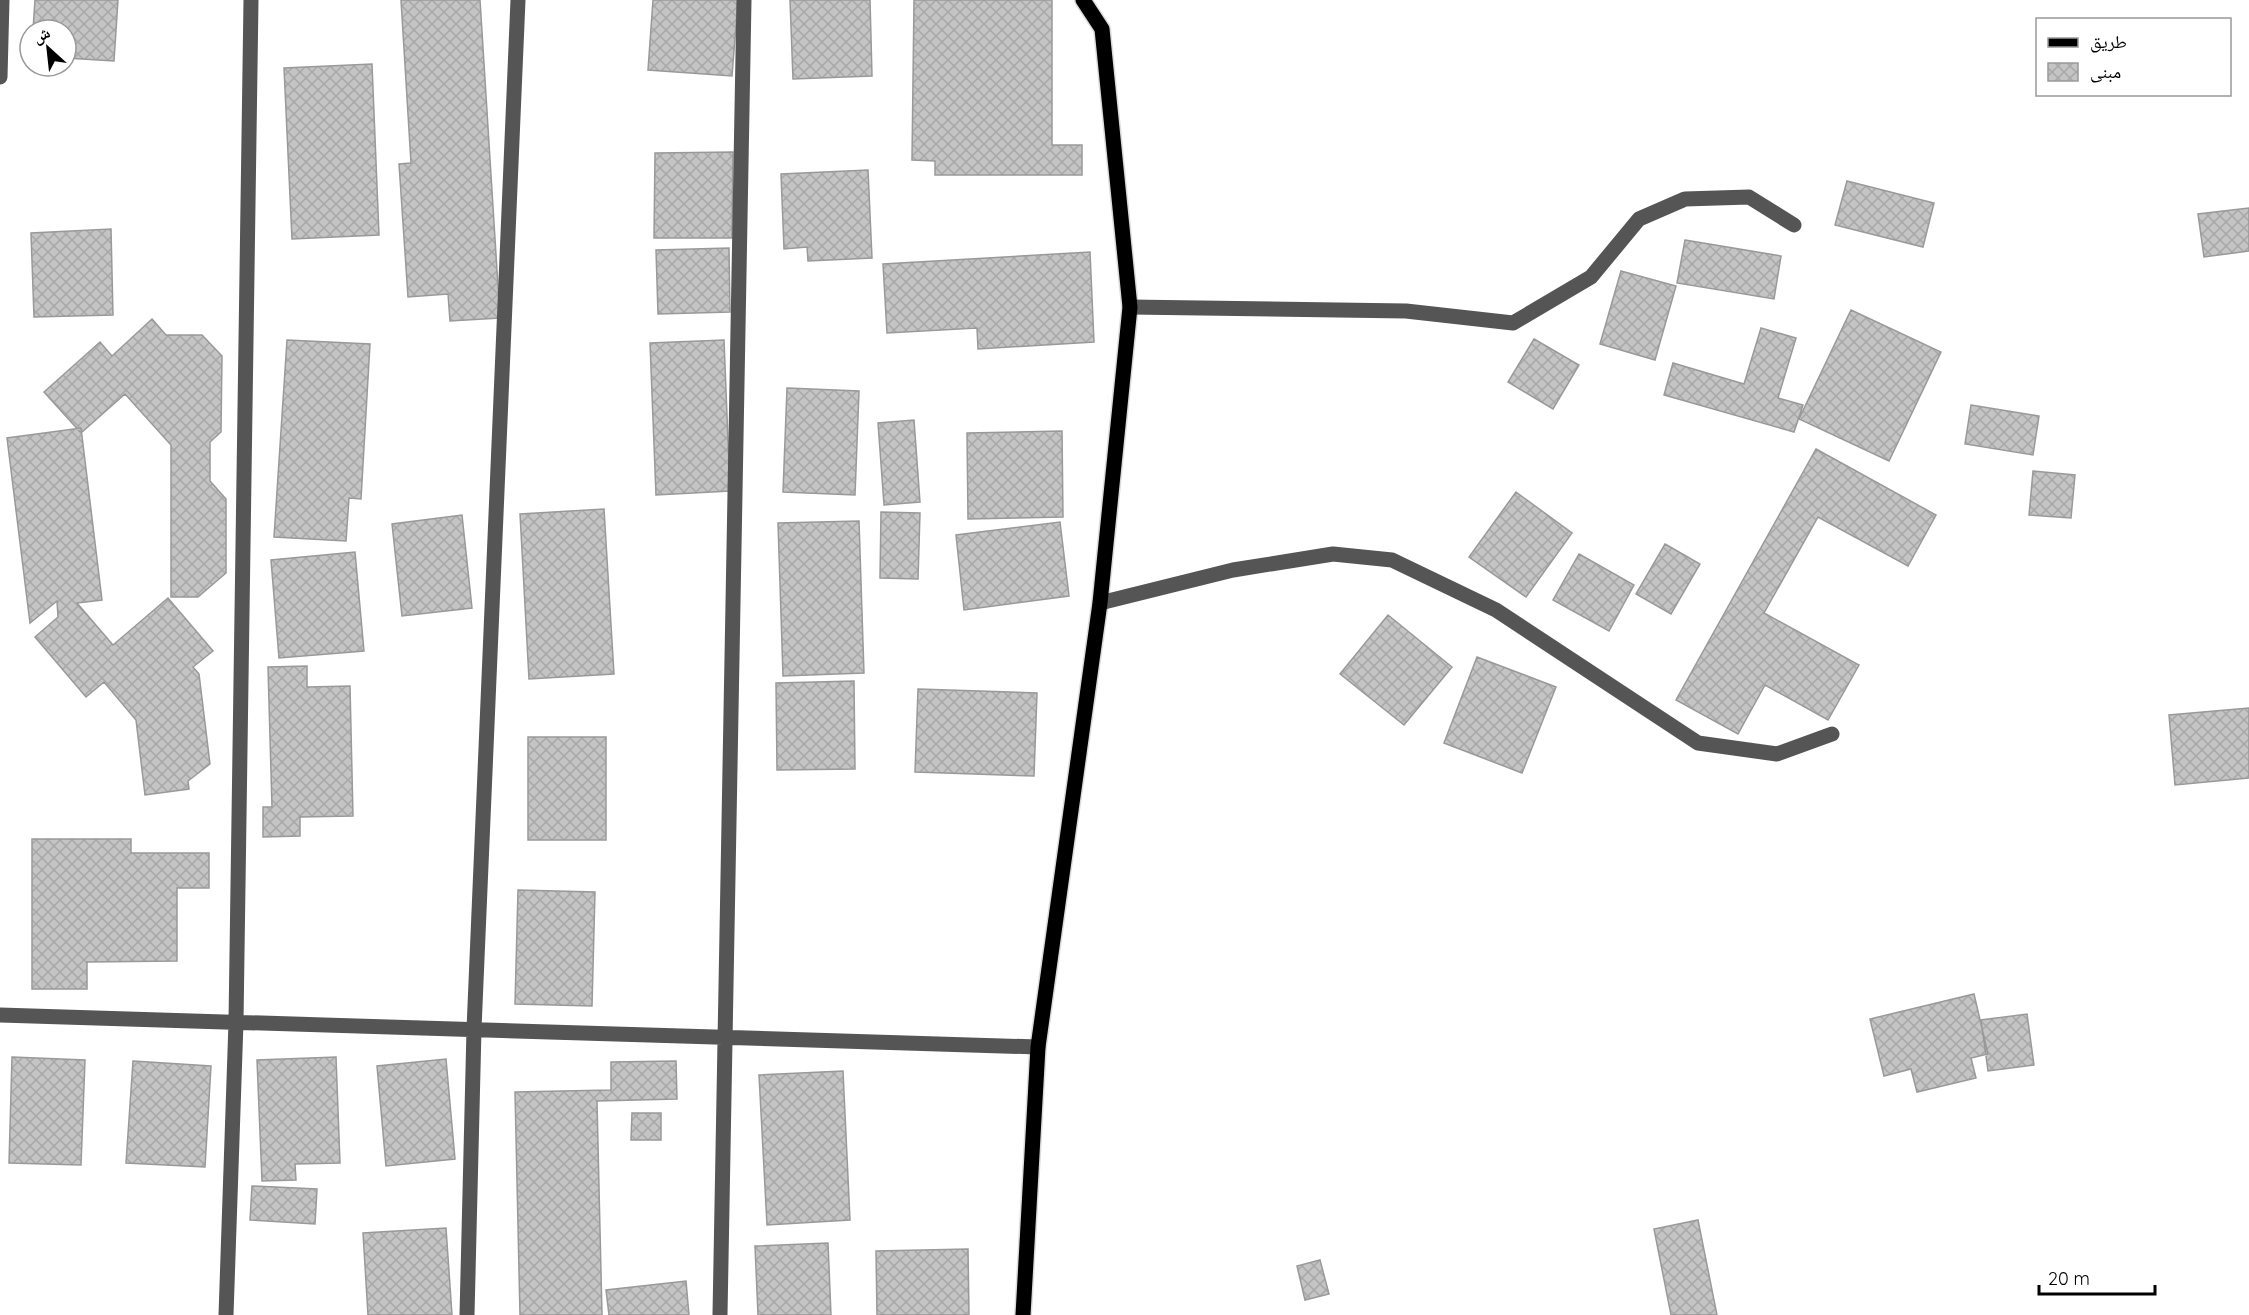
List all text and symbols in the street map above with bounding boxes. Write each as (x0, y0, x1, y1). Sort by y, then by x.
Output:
north arrow (18, 18, 78, 78)
legend (2036, 18, 2231, 96)
text: ش (29, 22, 53, 47)
text: طريق (2090, 30, 2127, 53)
text: مبنى (2090, 60, 2121, 83)
scale bar (2039, 1258, 2154, 1296)
text: 20 m (2048, 1267, 2090, 1290)

